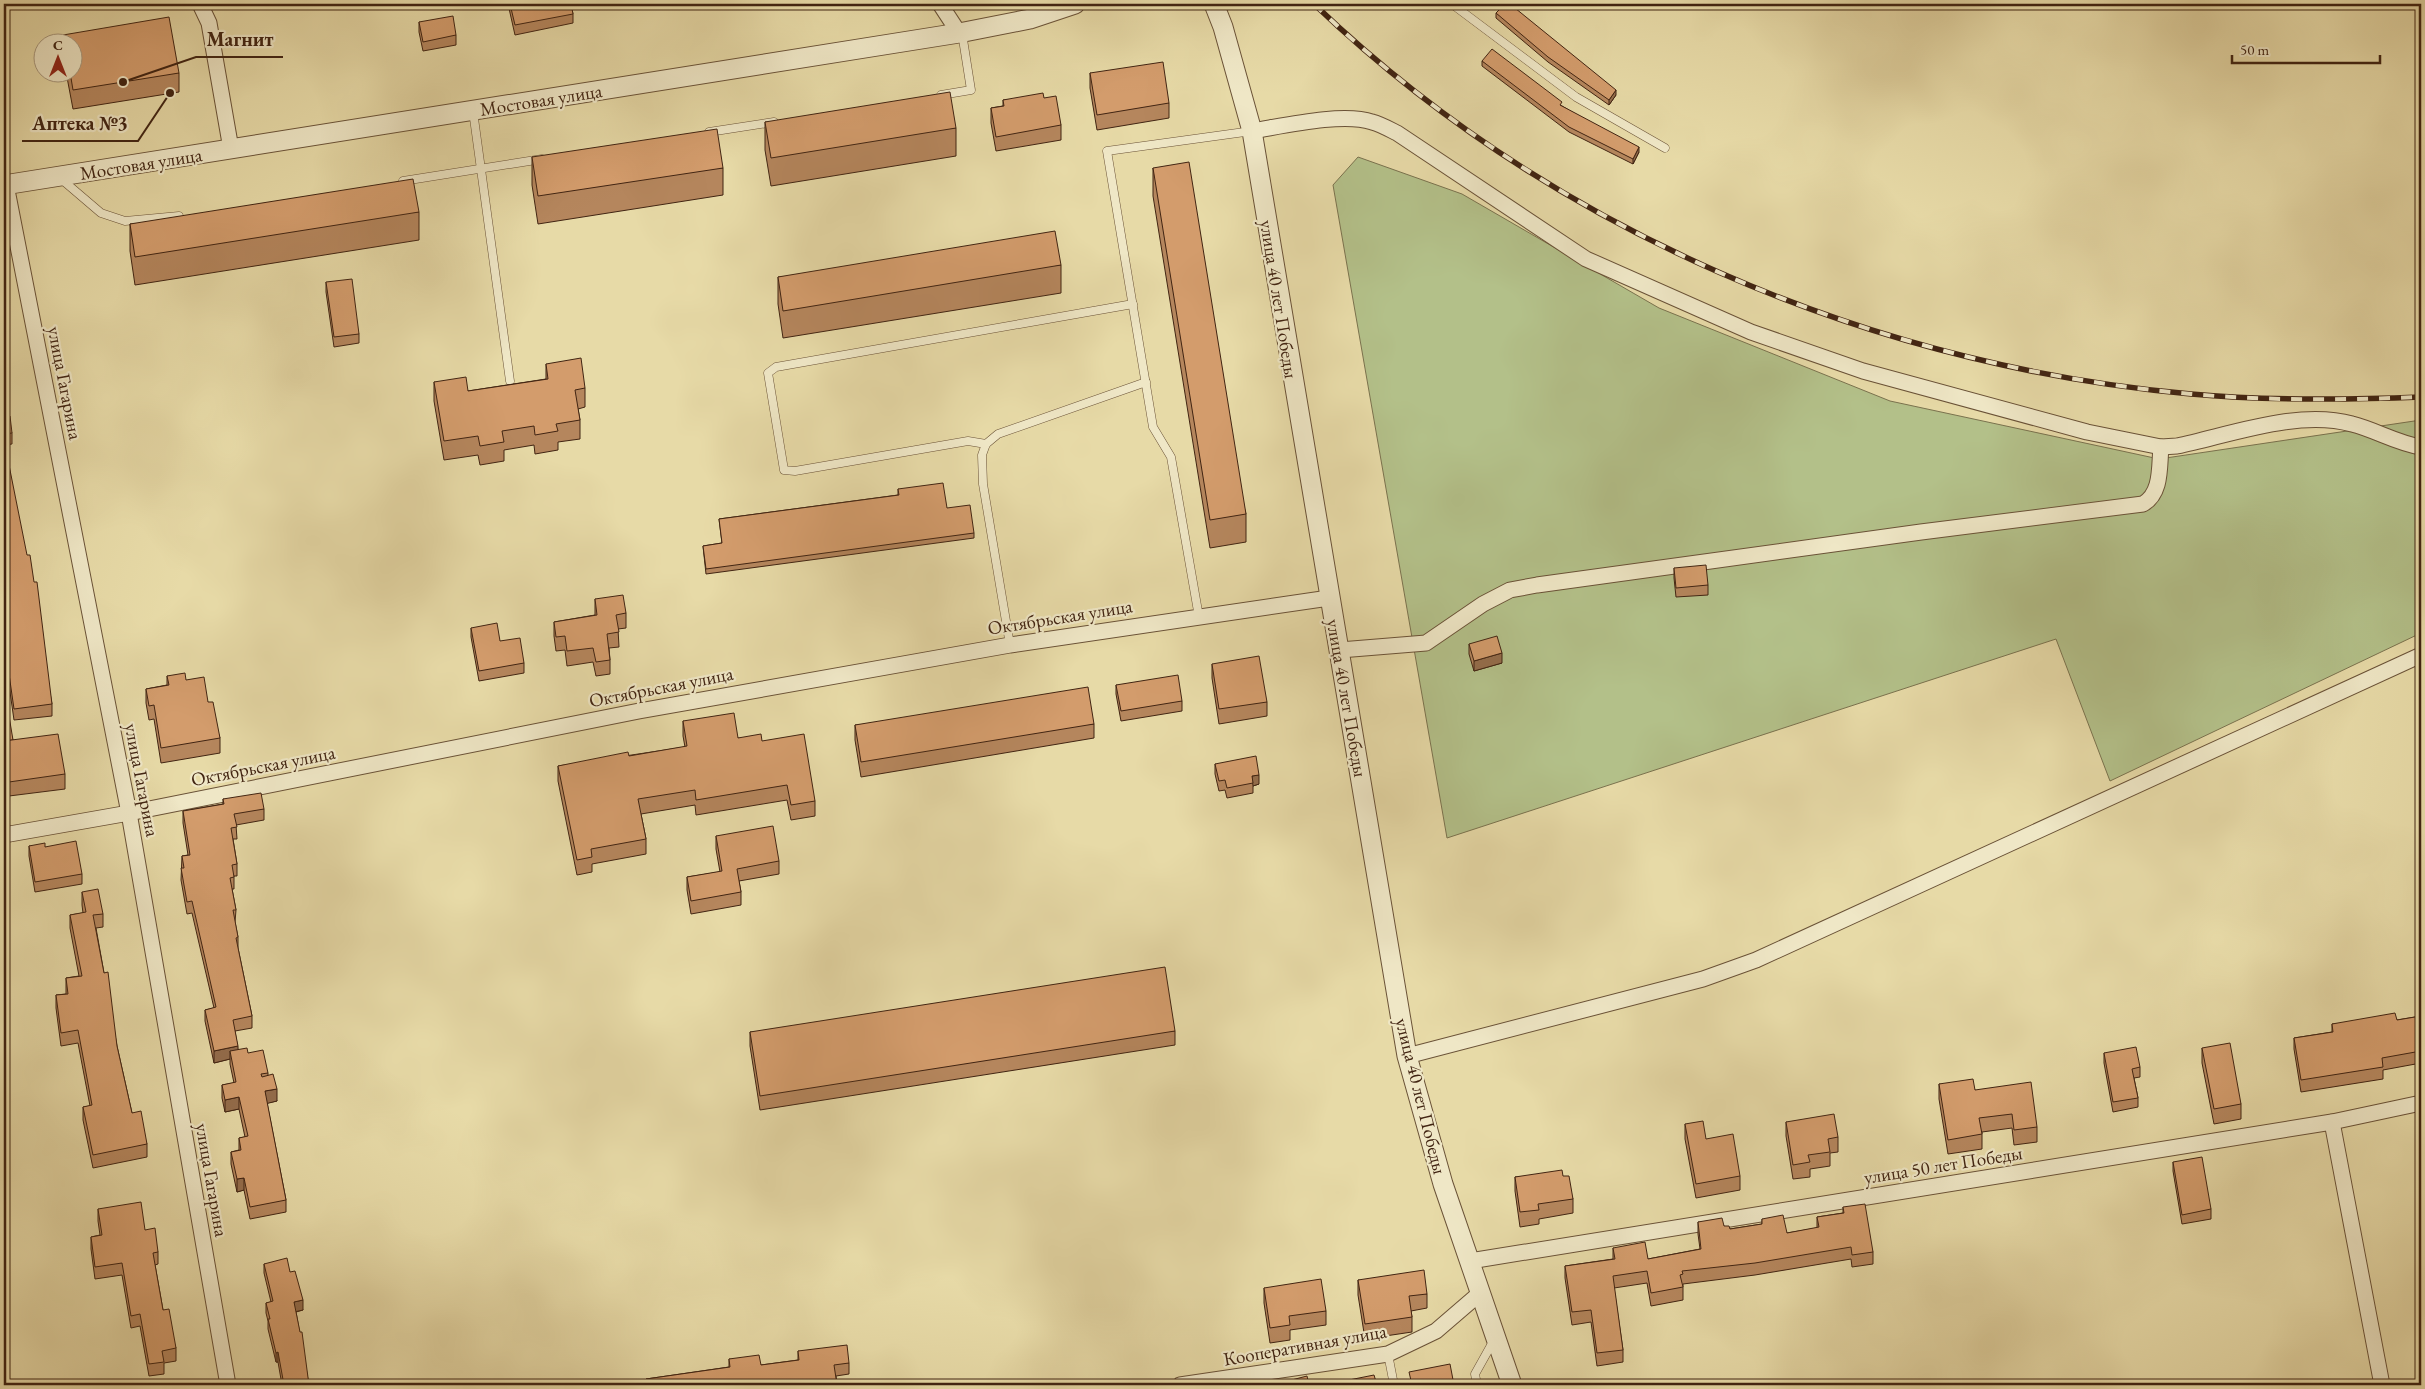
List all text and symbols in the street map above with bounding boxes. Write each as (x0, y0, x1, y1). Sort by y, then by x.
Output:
callout: Магнит (196, 22, 283, 57)
text: Магнит (207, 26, 273, 52)
north arrow (32, 32, 82, 82)
scale bar (2232, 32, 2380, 64)
text: С (53, 36, 63, 54)
text: 50 m (2240, 40, 2269, 59)
street label: Мостовая улица (478, 78, 604, 122)
callout: Аптека №3 (22, 106, 138, 141)
text: Аптека №3 (31, 110, 128, 136)
street label: Мостовая улица (78, 142, 204, 186)
street label: улица 40 лет Победы (1254, 218, 1304, 380)
street label: улица Гагарина (42, 324, 88, 442)
street label: Октябрьская улица (986, 593, 1135, 641)
street label: улица 40 лет Победы (1321, 617, 1373, 779)
street label: Октябрьская улица (587, 661, 736, 713)
street label: улица Гагарина (119, 721, 165, 839)
street label: Октябрьская улица (189, 740, 338, 792)
street label: улица 40 лет Победы (1390, 1015, 1453, 1177)
street label: улица Гагарина (190, 1121, 234, 1239)
street label: улица 50 лет Победы (1862, 1140, 2024, 1190)
street label: Кооперативная улица (1222, 1318, 1389, 1372)

